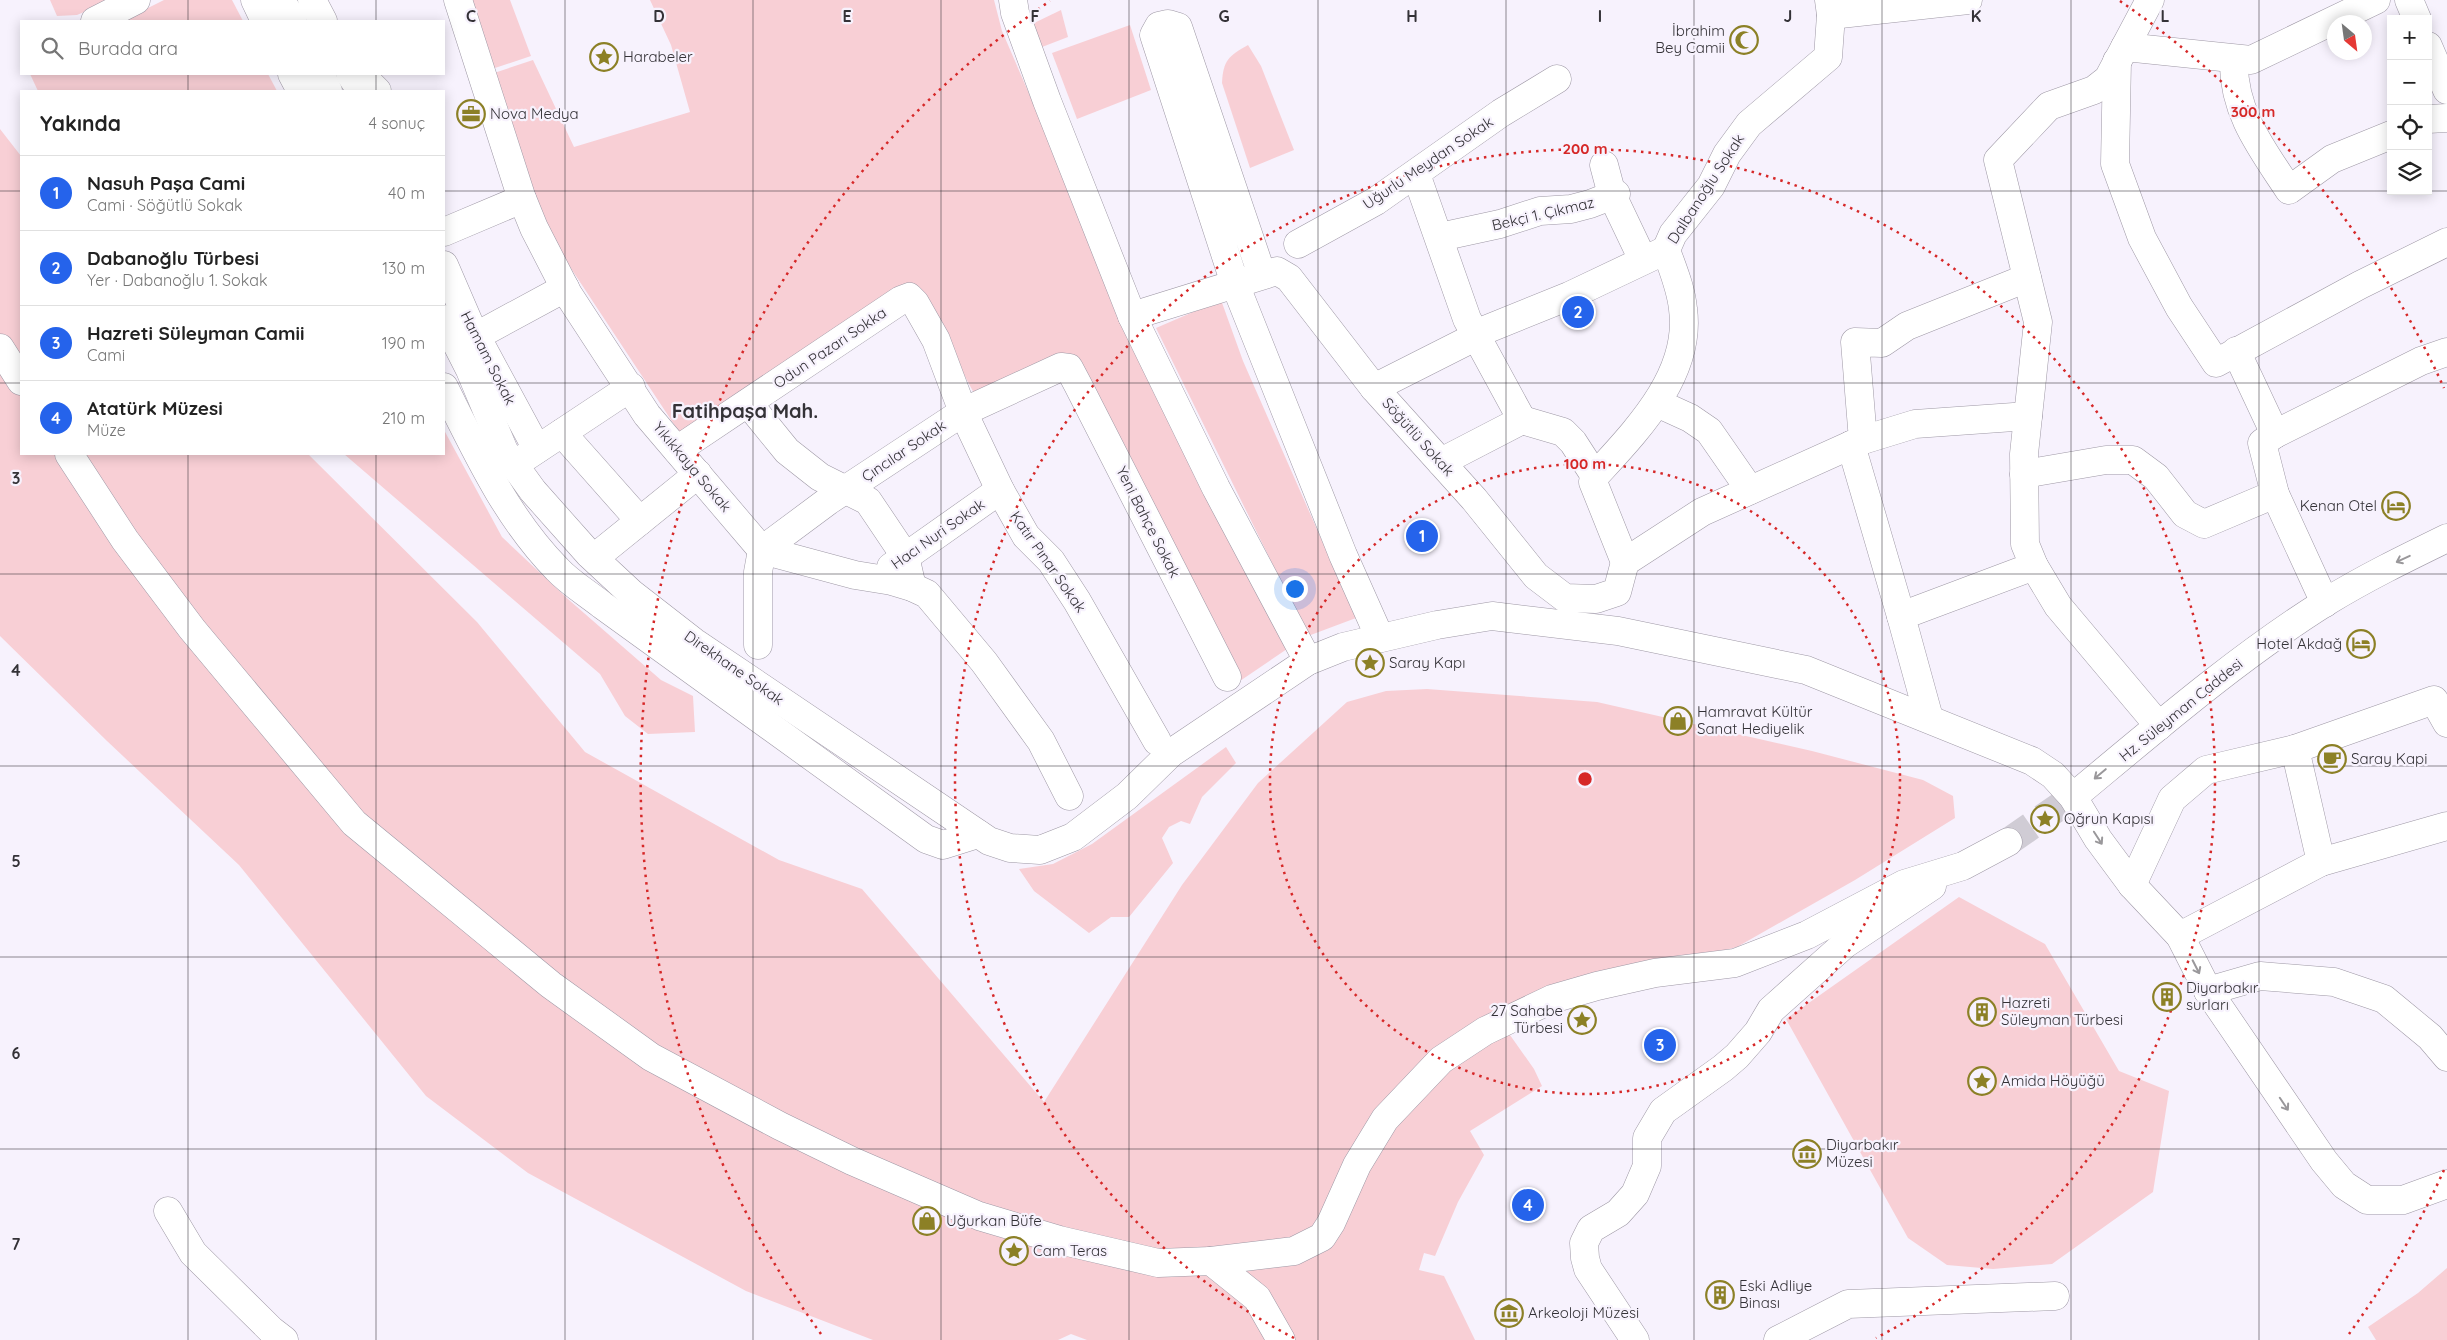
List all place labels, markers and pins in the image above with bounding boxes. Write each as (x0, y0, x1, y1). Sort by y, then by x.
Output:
place label: İbrahim Bey Camii (1655, 21, 1725, 57)
mosque icon: İbrahim Bey Camii (1729, 25, 1759, 55)
place icon: Harabeler (589, 42, 619, 72)
place label: Harabeler (623, 47, 693, 66)
office icon: Nova Medya (456, 99, 486, 129)
place label: Nova Medya (490, 104, 579, 123)
pin: 2 (1562, 293, 1594, 331)
hotel icon: Kenan Otel (2381, 491, 2411, 521)
place label: Kenan Otel (2300, 496, 2377, 515)
pin: 1 (1406, 517, 1438, 555)
hotel icon: Hotel Akdağ (2346, 629, 2376, 659)
place label: Hotel Akdağ (2256, 634, 2342, 653)
place icon: Saray Kapı (1355, 648, 1385, 678)
place label: Saray Kapı (1389, 653, 1465, 672)
place label: Hamravat Kültür Sanat Hediyelik (1697, 702, 1813, 738)
shop icon: Hamravat Kültür Sanat Hediyelik (1663, 706, 1693, 736)
cafe icon: Saray Kapi (2317, 744, 2347, 774)
place label: Saray Kapi (2351, 749, 2427, 768)
centre of rings (1576, 770, 1594, 788)
place icon: Oğrun Kapısı (2030, 804, 2060, 834)
place label: Oğrun Kapısı (2064, 809, 2154, 828)
place label: Diyarbakır surları (2186, 978, 2259, 1014)
building icon: Diyarbakır surları (2152, 982, 2182, 1012)
place label: Hazreti Süleyman Türbesi (2001, 993, 2123, 1029)
building icon: Hazreti Süleyman Türbesi (1967, 997, 1997, 1027)
place label: 27 Sahabe Türbesi (1490, 1001, 1563, 1037)
place icon: 27 Sahabe Türbesi (1567, 1005, 1597, 1035)
pin: 3 (1644, 1026, 1676, 1064)
place icon: Amida Höyüğü (1967, 1066, 1997, 1096)
place label: Amida Höyüğü (2001, 1071, 2105, 1090)
place label: Diyarbakır Müzesi (1826, 1135, 1899, 1171)
museum icon: Diyarbakır Müzesi (1792, 1139, 1822, 1169)
pin: 4 (1512, 1186, 1544, 1224)
shop icon: Uğurkan Büfe (912, 1206, 942, 1236)
place label: Uğurkan Büfe (946, 1211, 1042, 1230)
place icon: Cam Teras (999, 1236, 1029, 1266)
place label: Cam Teras (1033, 1241, 1107, 1260)
place label: Eski Adliye Binası (1739, 1276, 1812, 1312)
building icon: Eski Adliye Binası (1705, 1280, 1735, 1310)
museum icon: Arkeoloji Müzesi (1494, 1298, 1524, 1328)
place label: Arkeoloji Müzesi (1528, 1303, 1639, 1322)

